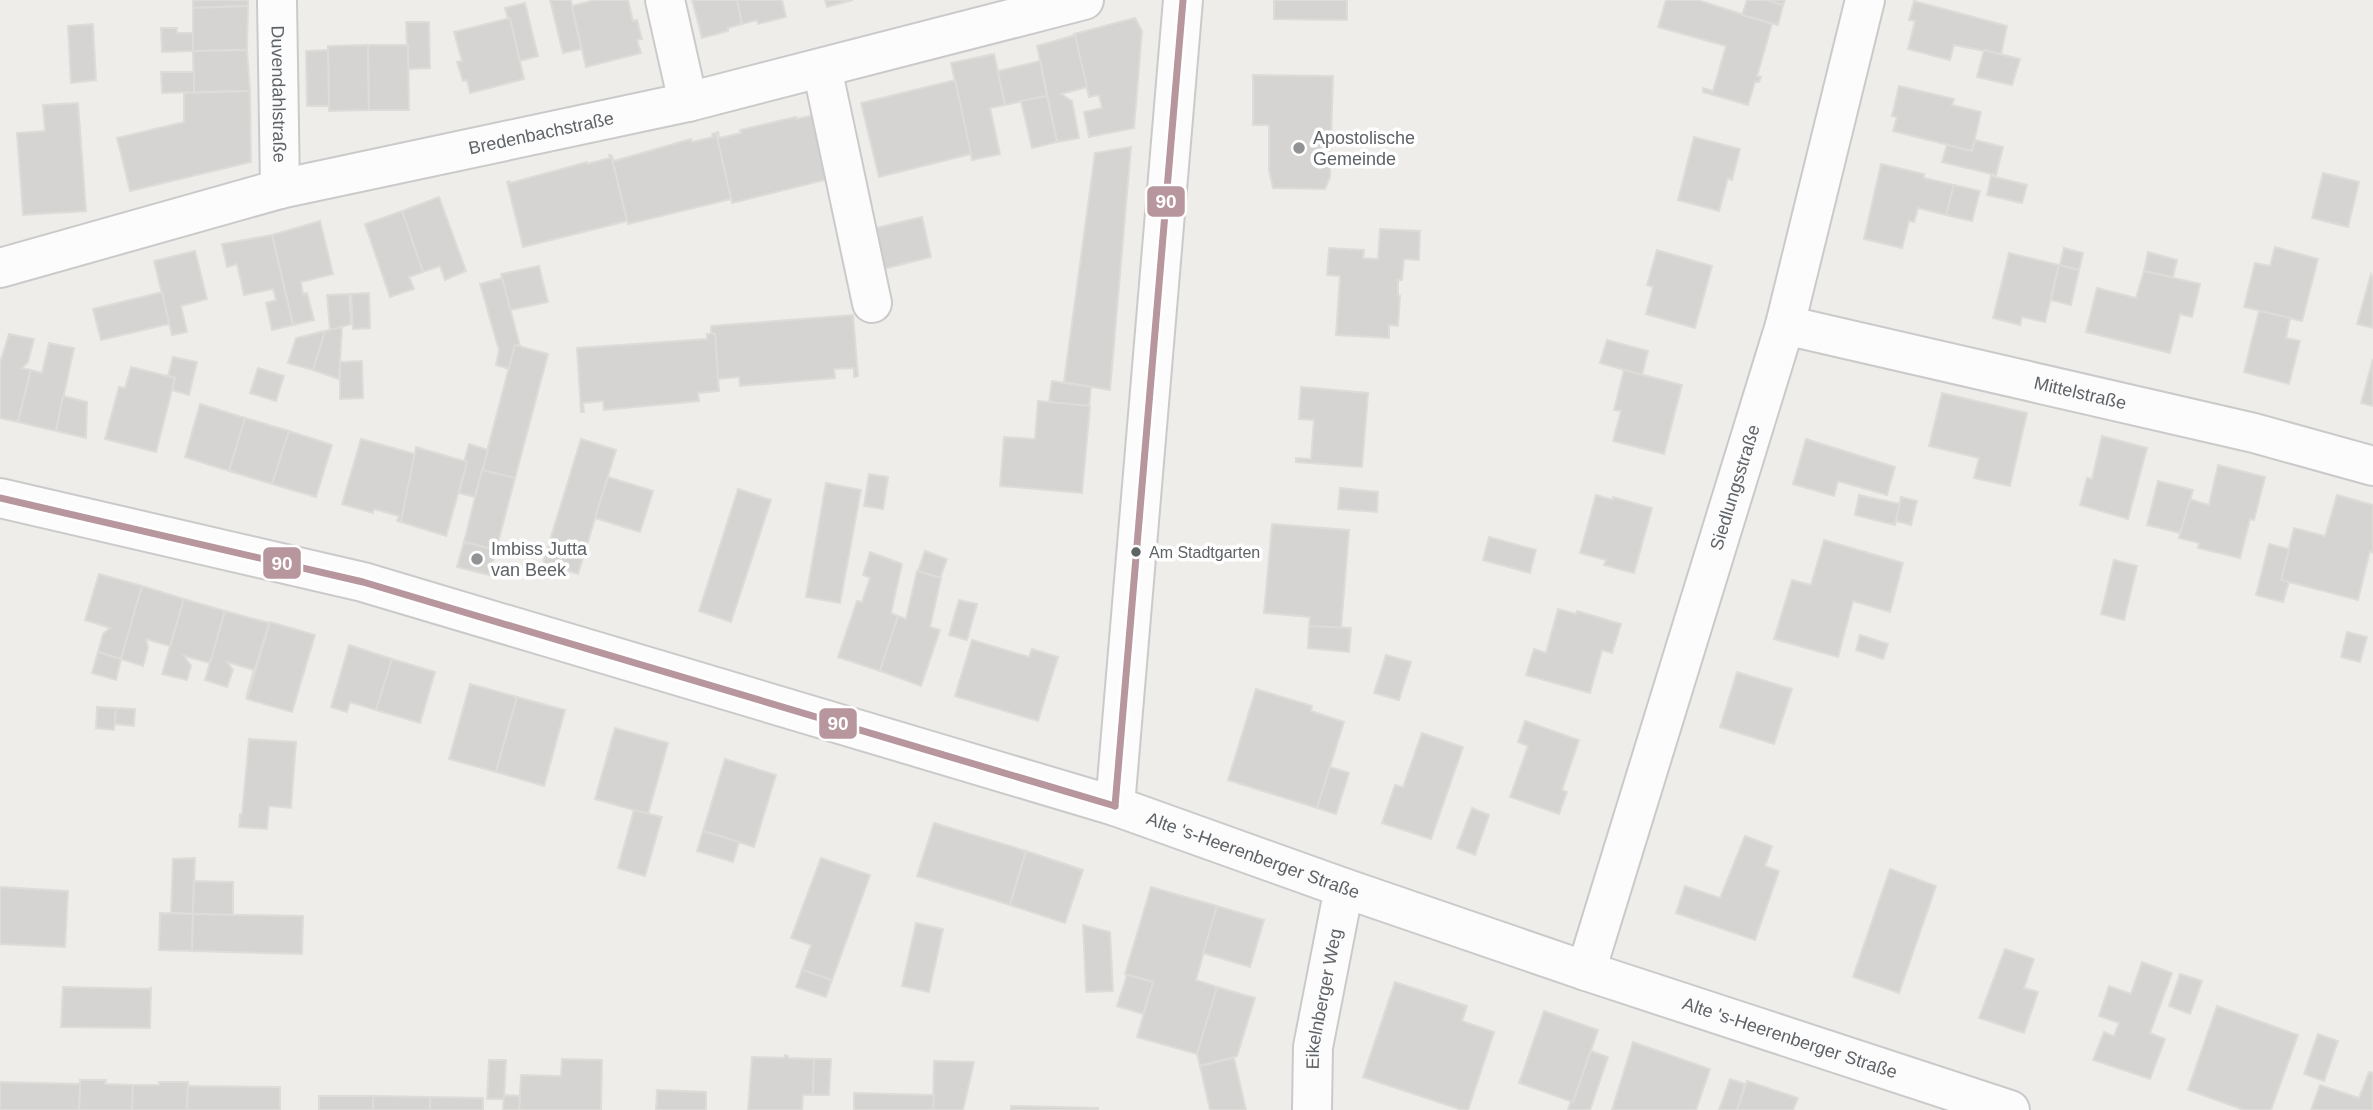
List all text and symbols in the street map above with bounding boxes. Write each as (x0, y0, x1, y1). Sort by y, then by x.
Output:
street label: Duvendahlstraße (267, 25, 290, 163)
street label: Bredenbachstraße (467, 108, 616, 159)
place label: Apostolische Gemeinde (1313, 128, 1415, 169)
marker: Apostolische Gemeinde (1291, 140, 1307, 156)
line badge: 90 (1146, 185, 1186, 218)
text: 90 (1155, 191, 1177, 212)
street label: Mittelstraße (2032, 373, 2128, 413)
street label: Siedlungsstraße (1706, 422, 1764, 553)
place label: Imbiss Jutta van Beek (491, 539, 588, 580)
place label: Am Stadtgarten (1149, 544, 1260, 561)
marker: Am Stadtgarten (1129, 545, 1143, 559)
line badge: 90 (262, 546, 302, 580)
marker: Imbiss Jutta van Beek (469, 551, 485, 567)
text: 90 (271, 553, 293, 574)
line badge: 90 (818, 707, 858, 740)
text: 90 (827, 713, 849, 734)
street label: Alte 's-Heerenberger Straße (1144, 808, 1362, 903)
street label: Eikelnberger Weg (1303, 927, 1346, 1070)
street label: Alte 's-Heerenberger Straße (1680, 993, 1900, 1082)

